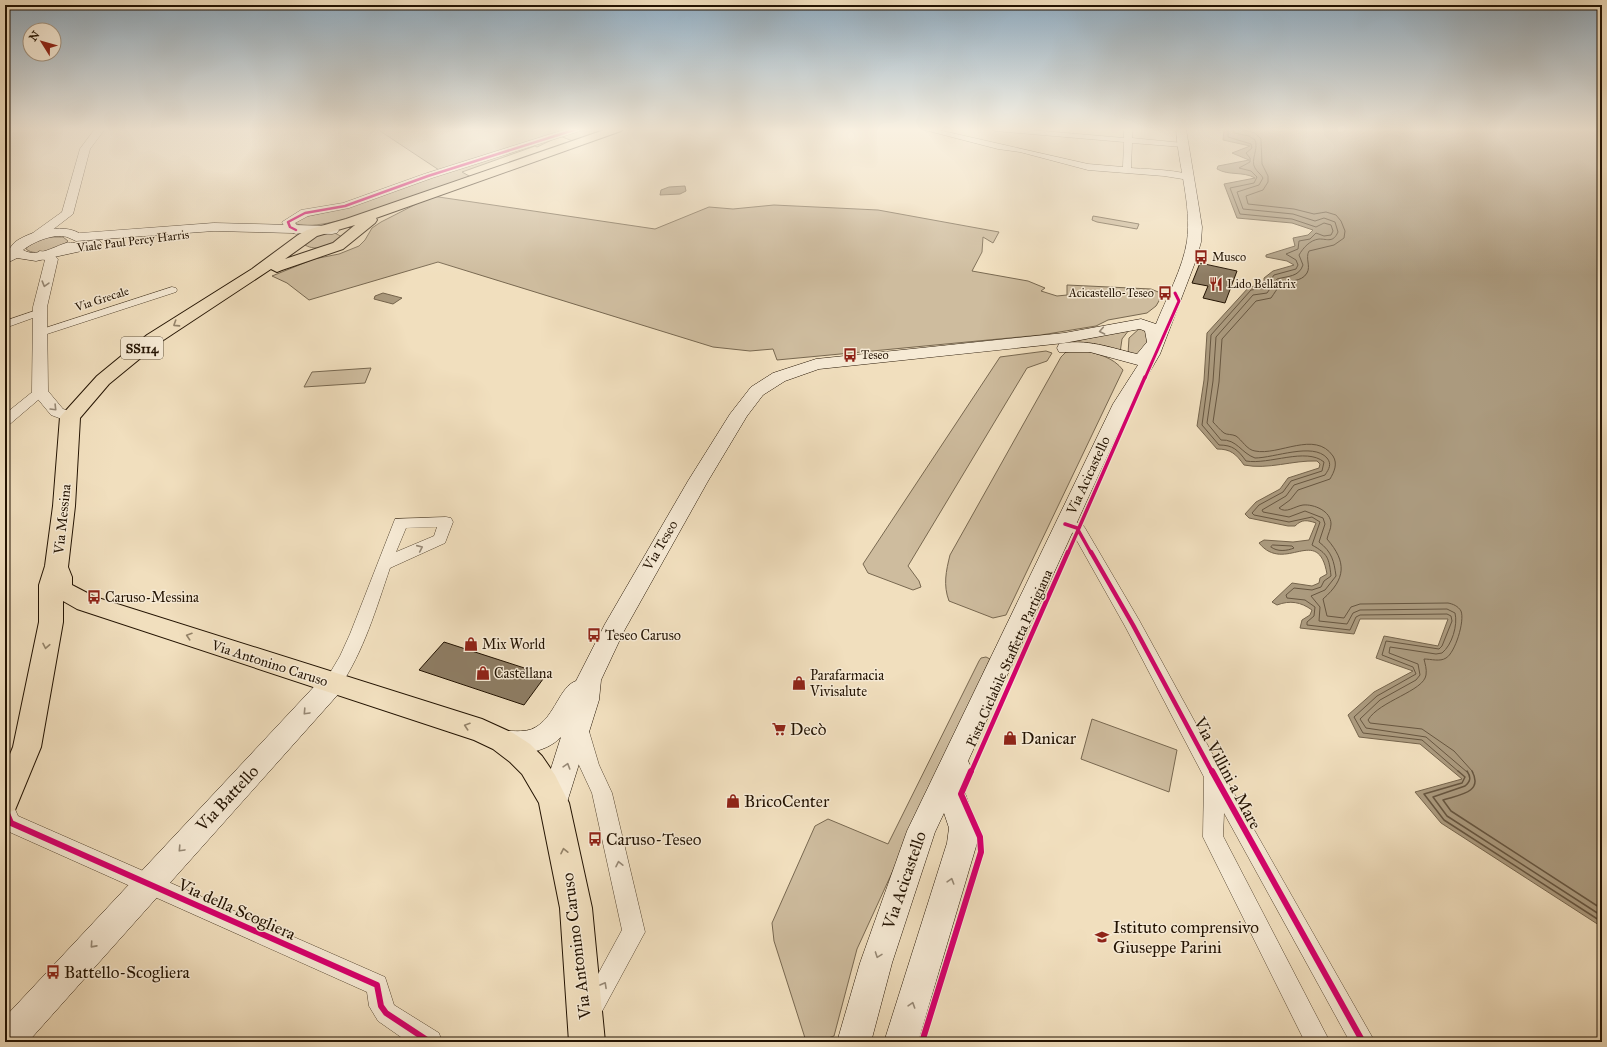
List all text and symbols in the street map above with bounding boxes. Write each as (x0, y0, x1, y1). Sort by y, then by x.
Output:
north arrow (22, 22, 62, 62)
text: N (26, 28, 43, 44)
street label: Viale Paul Percy Harris (75, 227, 190, 255)
bus stop icon: Musco (1193, 249, 1209, 265)
place label: Musco (1212, 250, 1246, 264)
restaurant icon: Lido Bellatrix (1208, 276, 1224, 292)
place label: Lido Bellatrix (1227, 277, 1296, 291)
one-way arrow (41, 280, 50, 287)
street label: Via Grecale (72, 284, 131, 315)
bus stop icon: Acicastello-Teseo (1157, 285, 1173, 301)
place label: Acicastello-Teseo (1068, 286, 1154, 300)
one-way arrow (173, 320, 180, 327)
one-way arrow (1099, 326, 1106, 334)
road number: SS114 (121, 337, 163, 359)
bus stop icon: Teseo (842, 347, 858, 363)
place label: Teseo (861, 348, 889, 362)
one-way arrow (49, 403, 57, 411)
street label: Via Acicastello (1063, 434, 1114, 518)
street label: Via Messina (50, 483, 75, 556)
street label: Via Teseo (639, 517, 682, 574)
one-way arrow (416, 545, 423, 553)
street label: Pista Ciclabile Staffetta Partigiana (963, 567, 1056, 750)
bus stop icon: Caruso-Messina (86, 589, 102, 605)
place label: Caruso-Messina (105, 589, 199, 606)
bus stop icon: Teseo Caruso (586, 627, 602, 643)
place label: Teseo Caruso (605, 627, 681, 644)
one-way arrow (186, 633, 193, 641)
street label: Via Antonino Caruso (209, 636, 330, 690)
shop icon: Mix World (463, 636, 479, 652)
place label: Mix World (482, 636, 545, 653)
one-way arrow (43, 643, 51, 649)
shop icon: Castellana (475, 665, 491, 681)
place label: Castellana (494, 665, 552, 682)
place label: Parafarmacia Vivisalute (809, 667, 884, 700)
shop icon: Parafarmacia Vivisalute (791, 675, 807, 691)
one-way arrow (304, 707, 311, 714)
street label: Via Villini a Mare (1189, 713, 1266, 833)
place label: Decò (790, 719, 827, 740)
supermarket icon: Decò (771, 721, 787, 737)
one-way arrow (463, 723, 470, 731)
place label: Danicar (1021, 728, 1077, 749)
shop icon: Danicar (1002, 730, 1018, 746)
street label: Via Battello (191, 761, 263, 836)
one-way arrow (562, 763, 571, 770)
place label: BricoCenter (744, 791, 830, 812)
shop icon: BricoCenter (725, 793, 741, 809)
street label: Via Acicastello (878, 828, 931, 933)
place label: Caruso-Teseo (606, 829, 702, 850)
bus stop icon: Caruso-Teseo (587, 831, 603, 847)
one-way arrow (178, 844, 185, 851)
one-way arrow (561, 848, 569, 854)
one-way arrow (616, 861, 624, 867)
street label: Via Antonino Caruso (557, 871, 596, 1021)
street label: Via della Scogliera (174, 874, 300, 945)
one-way arrow (946, 877, 955, 884)
place label: Istituto comprensivo Giuseppe Parini (1113, 917, 1259, 958)
school or university icon: Istituto comprensivo Giuseppe Parini (1094, 929, 1110, 945)
one-way arrow (90, 940, 98, 948)
one-way arrow (875, 952, 883, 959)
place label: Battello-Scogliera (64, 962, 191, 983)
bus stop icon: Battello-Scogliera (45, 964, 61, 980)
one-way arrow (600, 982, 607, 989)
one-way arrow (908, 1002, 916, 1009)

